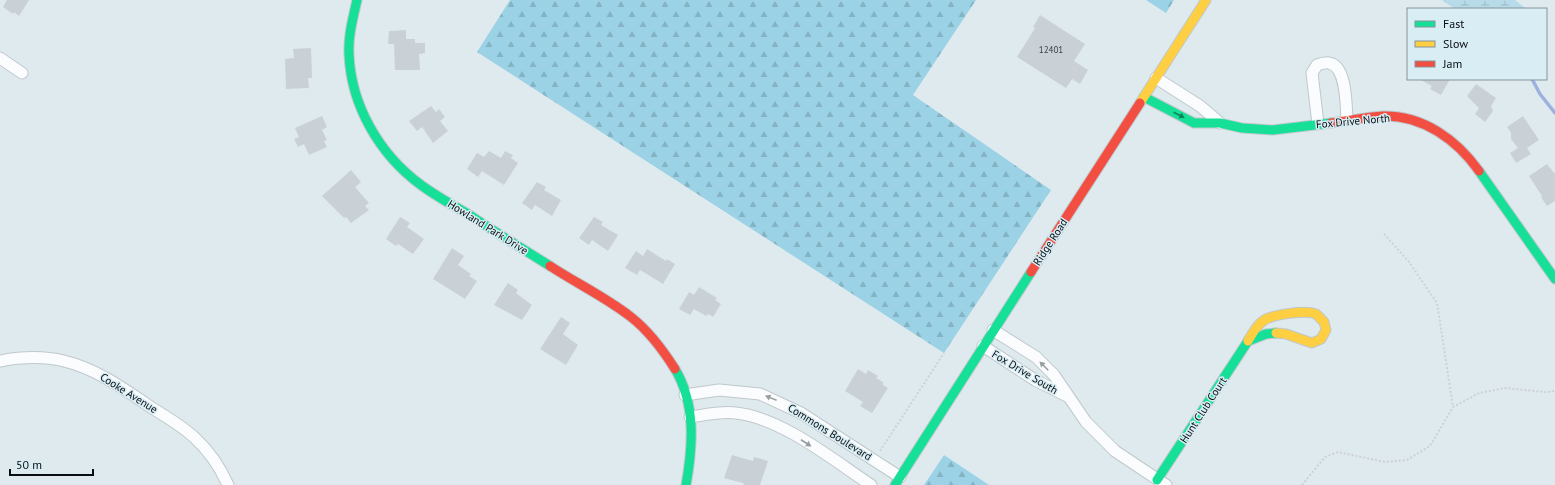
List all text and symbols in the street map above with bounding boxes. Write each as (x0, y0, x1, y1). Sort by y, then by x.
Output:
legend (1407, 8, 1547, 80)
text: Fast (1443, 16, 1464, 31)
text: Slow (1443, 36, 1468, 51)
house number: 12401 (1039, 44, 1063, 55)
text: Jam (1442, 56, 1462, 71)
one-way arrow (1173, 111, 1184, 118)
street label: Fox Drive North (1315, 111, 1391, 131)
street label: Howland Park Drive (445, 197, 531, 258)
street label: Ridge Road (1030, 216, 1070, 268)
street label: Fox Drive South (989, 347, 1061, 397)
one-way arrow (1039, 361, 1049, 370)
street label: Cooke Avenue (98, 370, 161, 416)
street label: Hunt Club Court (1176, 374, 1230, 446)
one-way arrow (765, 395, 777, 401)
street label: Commons Boulevard (785, 401, 875, 464)
one-way arrow (801, 439, 811, 447)
scale bar (10, 451, 93, 477)
text: 50 m (16, 457, 42, 472)

